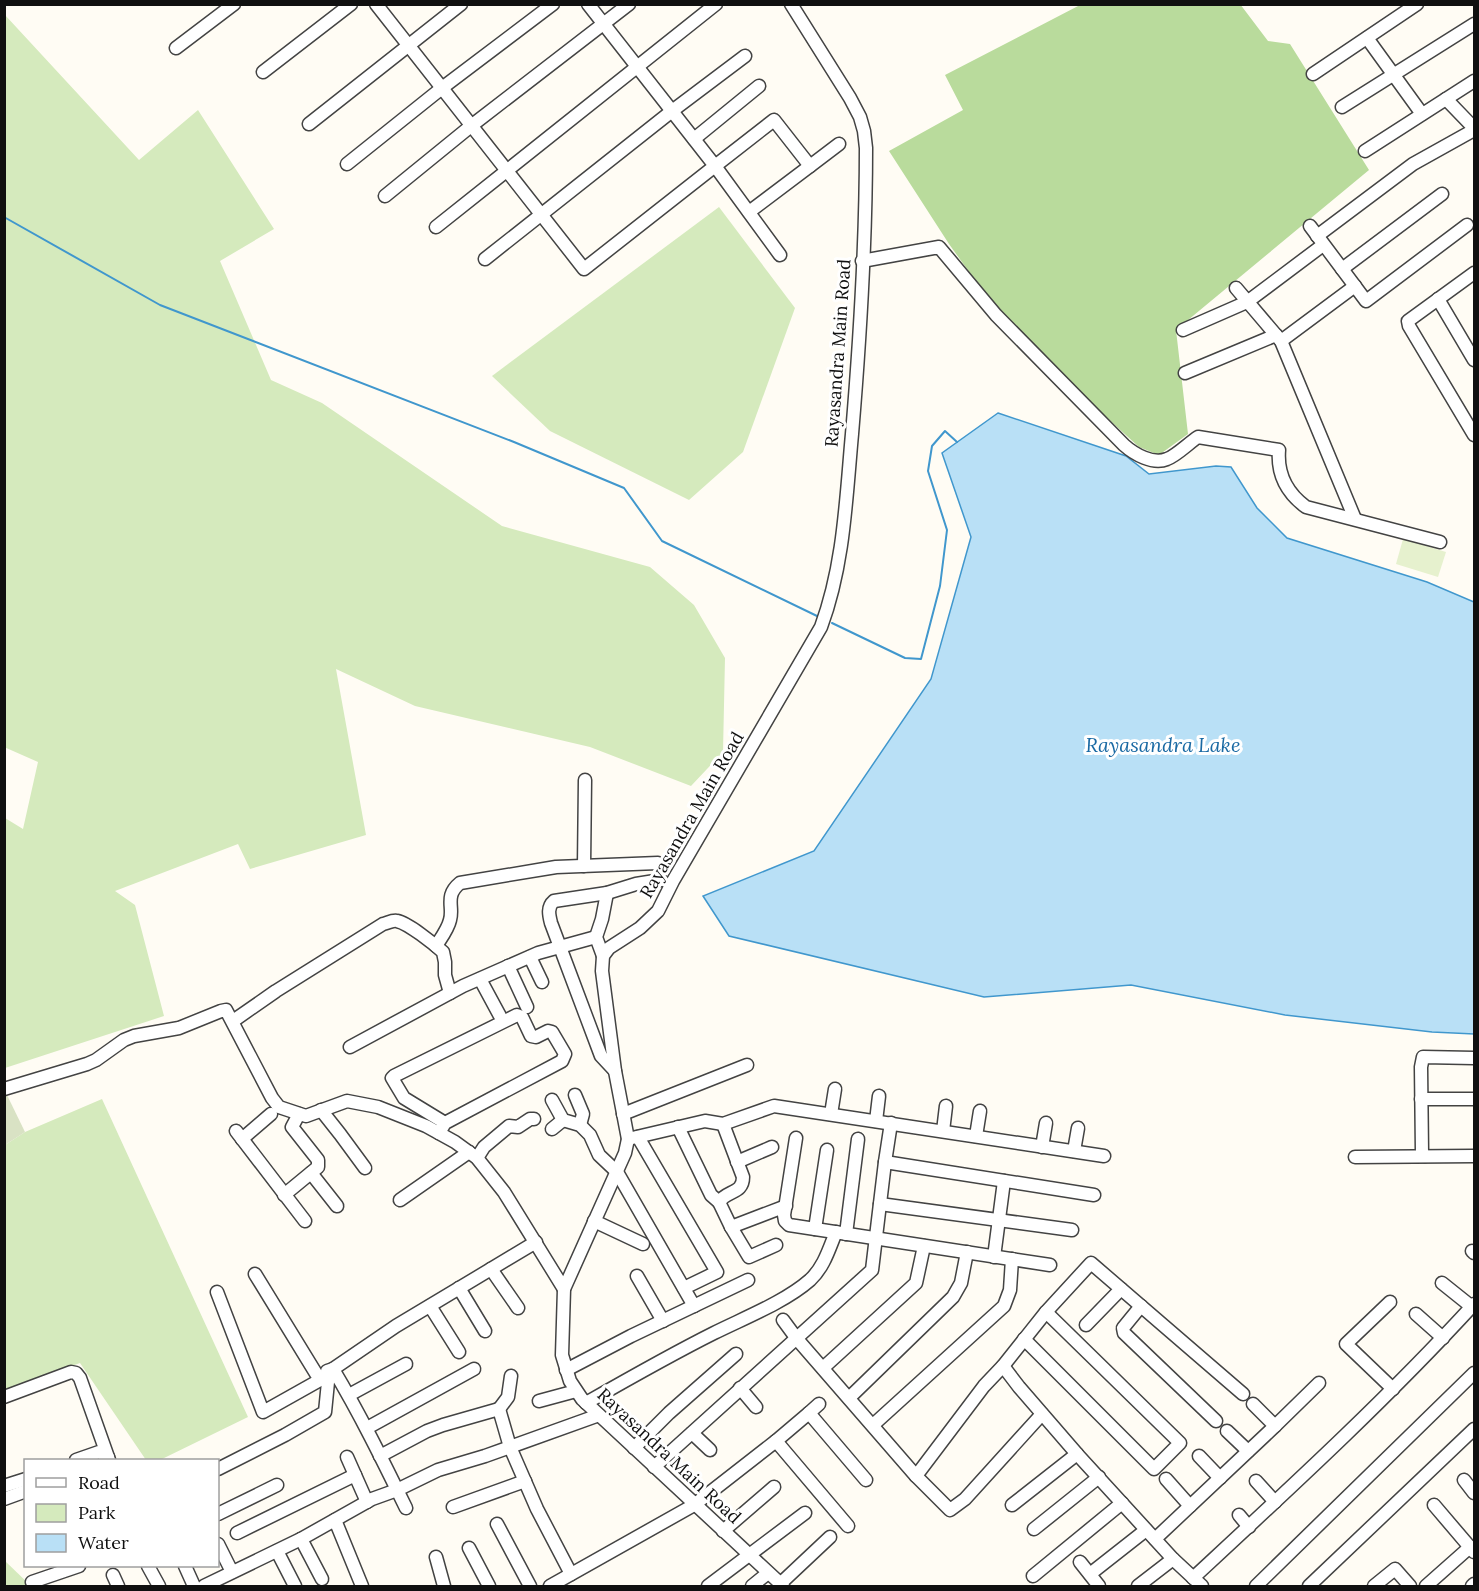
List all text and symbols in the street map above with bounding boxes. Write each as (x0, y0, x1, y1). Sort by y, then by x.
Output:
street label: Rayasandra Main Road (819, 258, 856, 448)
street label: Rayasandra Main Road (634, 727, 749, 902)
water label: Rayasandra Lake (1086, 732, 1240, 757)
street label: Rayasandra Main Road (593, 1383, 746, 1528)
legend (24, 1459, 219, 1567)
text: Road (78, 1471, 120, 1494)
text: Park (78, 1501, 116, 1524)
text: Water (78, 1531, 129, 1554)

